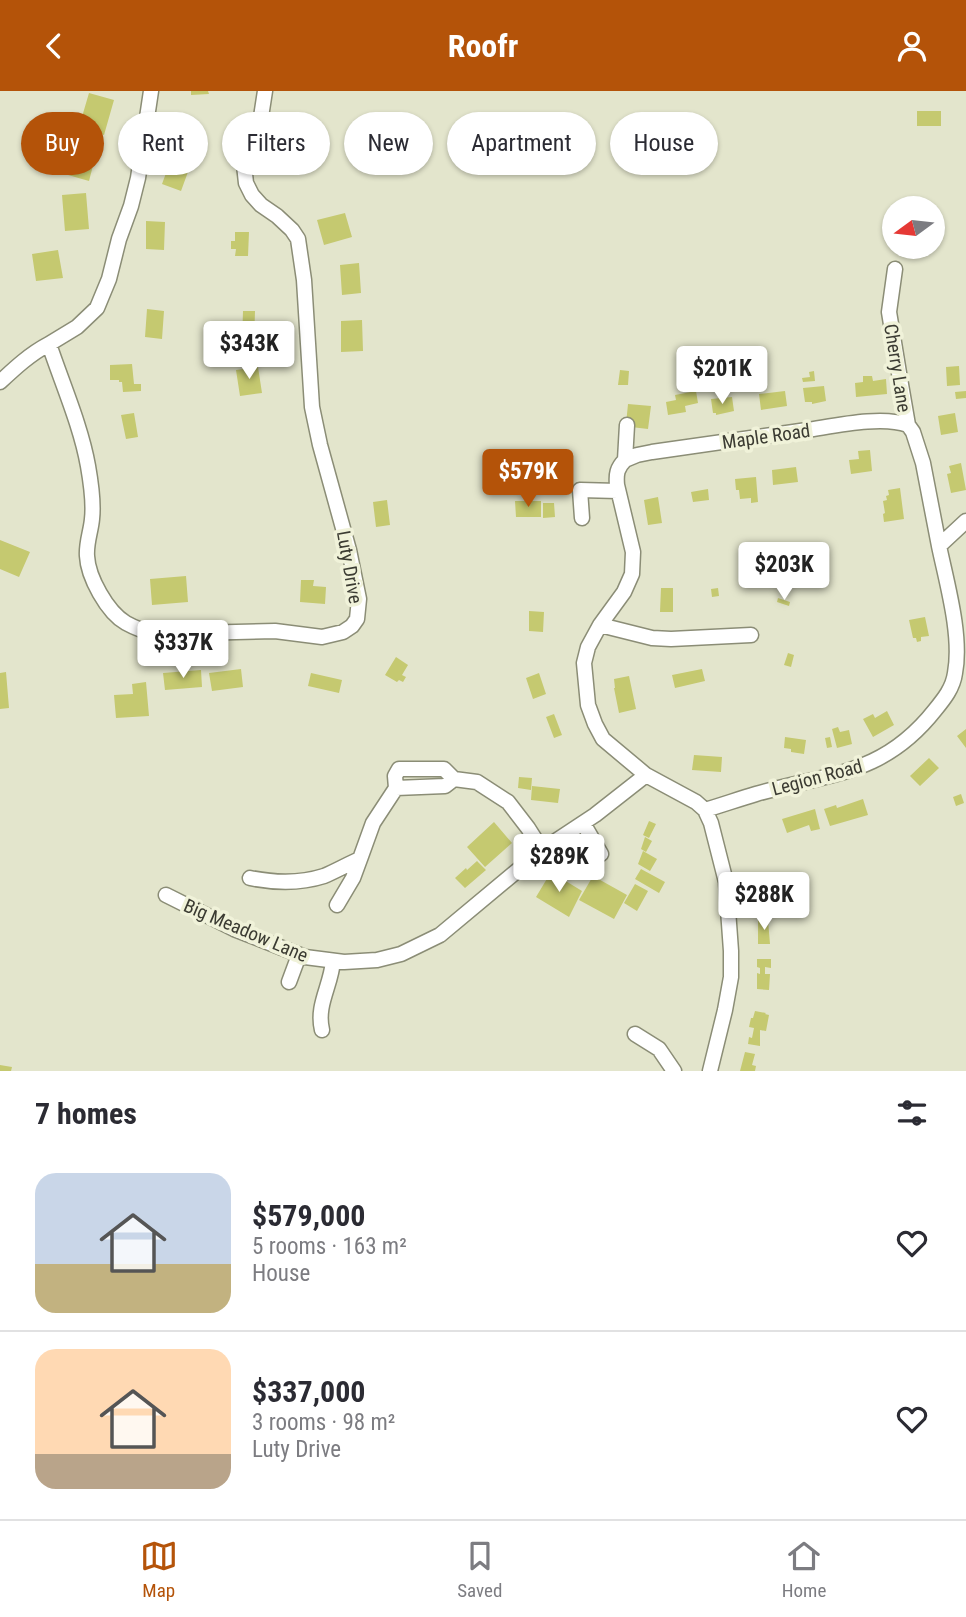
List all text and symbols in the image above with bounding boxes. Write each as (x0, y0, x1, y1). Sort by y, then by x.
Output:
icon: back (35, 27, 73, 65)
text: Roofr (448, 27, 518, 65)
icon: person (893, 27, 931, 65)
chip: Buy (21, 112, 104, 175)
chip: Rent (118, 112, 208, 175)
chip: Filters (222, 112, 330, 175)
chip: New (344, 112, 433, 175)
chip: Apartment (447, 112, 596, 175)
chip: House (610, 112, 718, 175)
north arrow (882, 196, 945, 259)
map controls (882, 196, 945, 259)
pin: $343K (200, 321, 298, 381)
street label: Cherry Lane (879, 322, 916, 414)
text: $343K (219, 330, 279, 357)
pin: $201K (673, 347, 771, 406)
text: $201K (692, 355, 752, 382)
street label: Maple Road (721, 419, 812, 454)
pin: $579K (479, 449, 577, 509)
text: $579K (498, 458, 558, 485)
street label: Luty Drive (332, 529, 367, 605)
pin: $203K (735, 543, 833, 602)
text: $203K (754, 551, 814, 578)
pin: $337K (134, 621, 232, 680)
text: $337K (153, 629, 213, 656)
street label: Legion Road (769, 754, 865, 801)
pin: $289K (510, 835, 608, 894)
text: $289K (529, 843, 589, 870)
pin: $288K (715, 873, 813, 932)
text: $288K (734, 881, 794, 908)
street label: Big Meadow Lane (180, 894, 311, 967)
icon: filters (893, 1094, 931, 1132)
text: 7 homes (35, 1096, 137, 1131)
text: $579,000 (252, 1198, 365, 1233)
icon: home (91, 1201, 175, 1285)
icon: heart (893, 1224, 931, 1262)
text: 5 rooms · 163 m² (252, 1233, 407, 1260)
text: House (252, 1260, 310, 1287)
text: $337,000 (252, 1374, 365, 1409)
icon: home (91, 1377, 175, 1461)
icon: heart (893, 1400, 931, 1438)
text: 3 rooms · 98 m² (252, 1409, 395, 1436)
text: Luty Drive (252, 1436, 341, 1463)
tab: Map (140, 1537, 178, 1602)
tab: Saved (457, 1537, 502, 1602)
tab: Home (782, 1537, 826, 1602)

